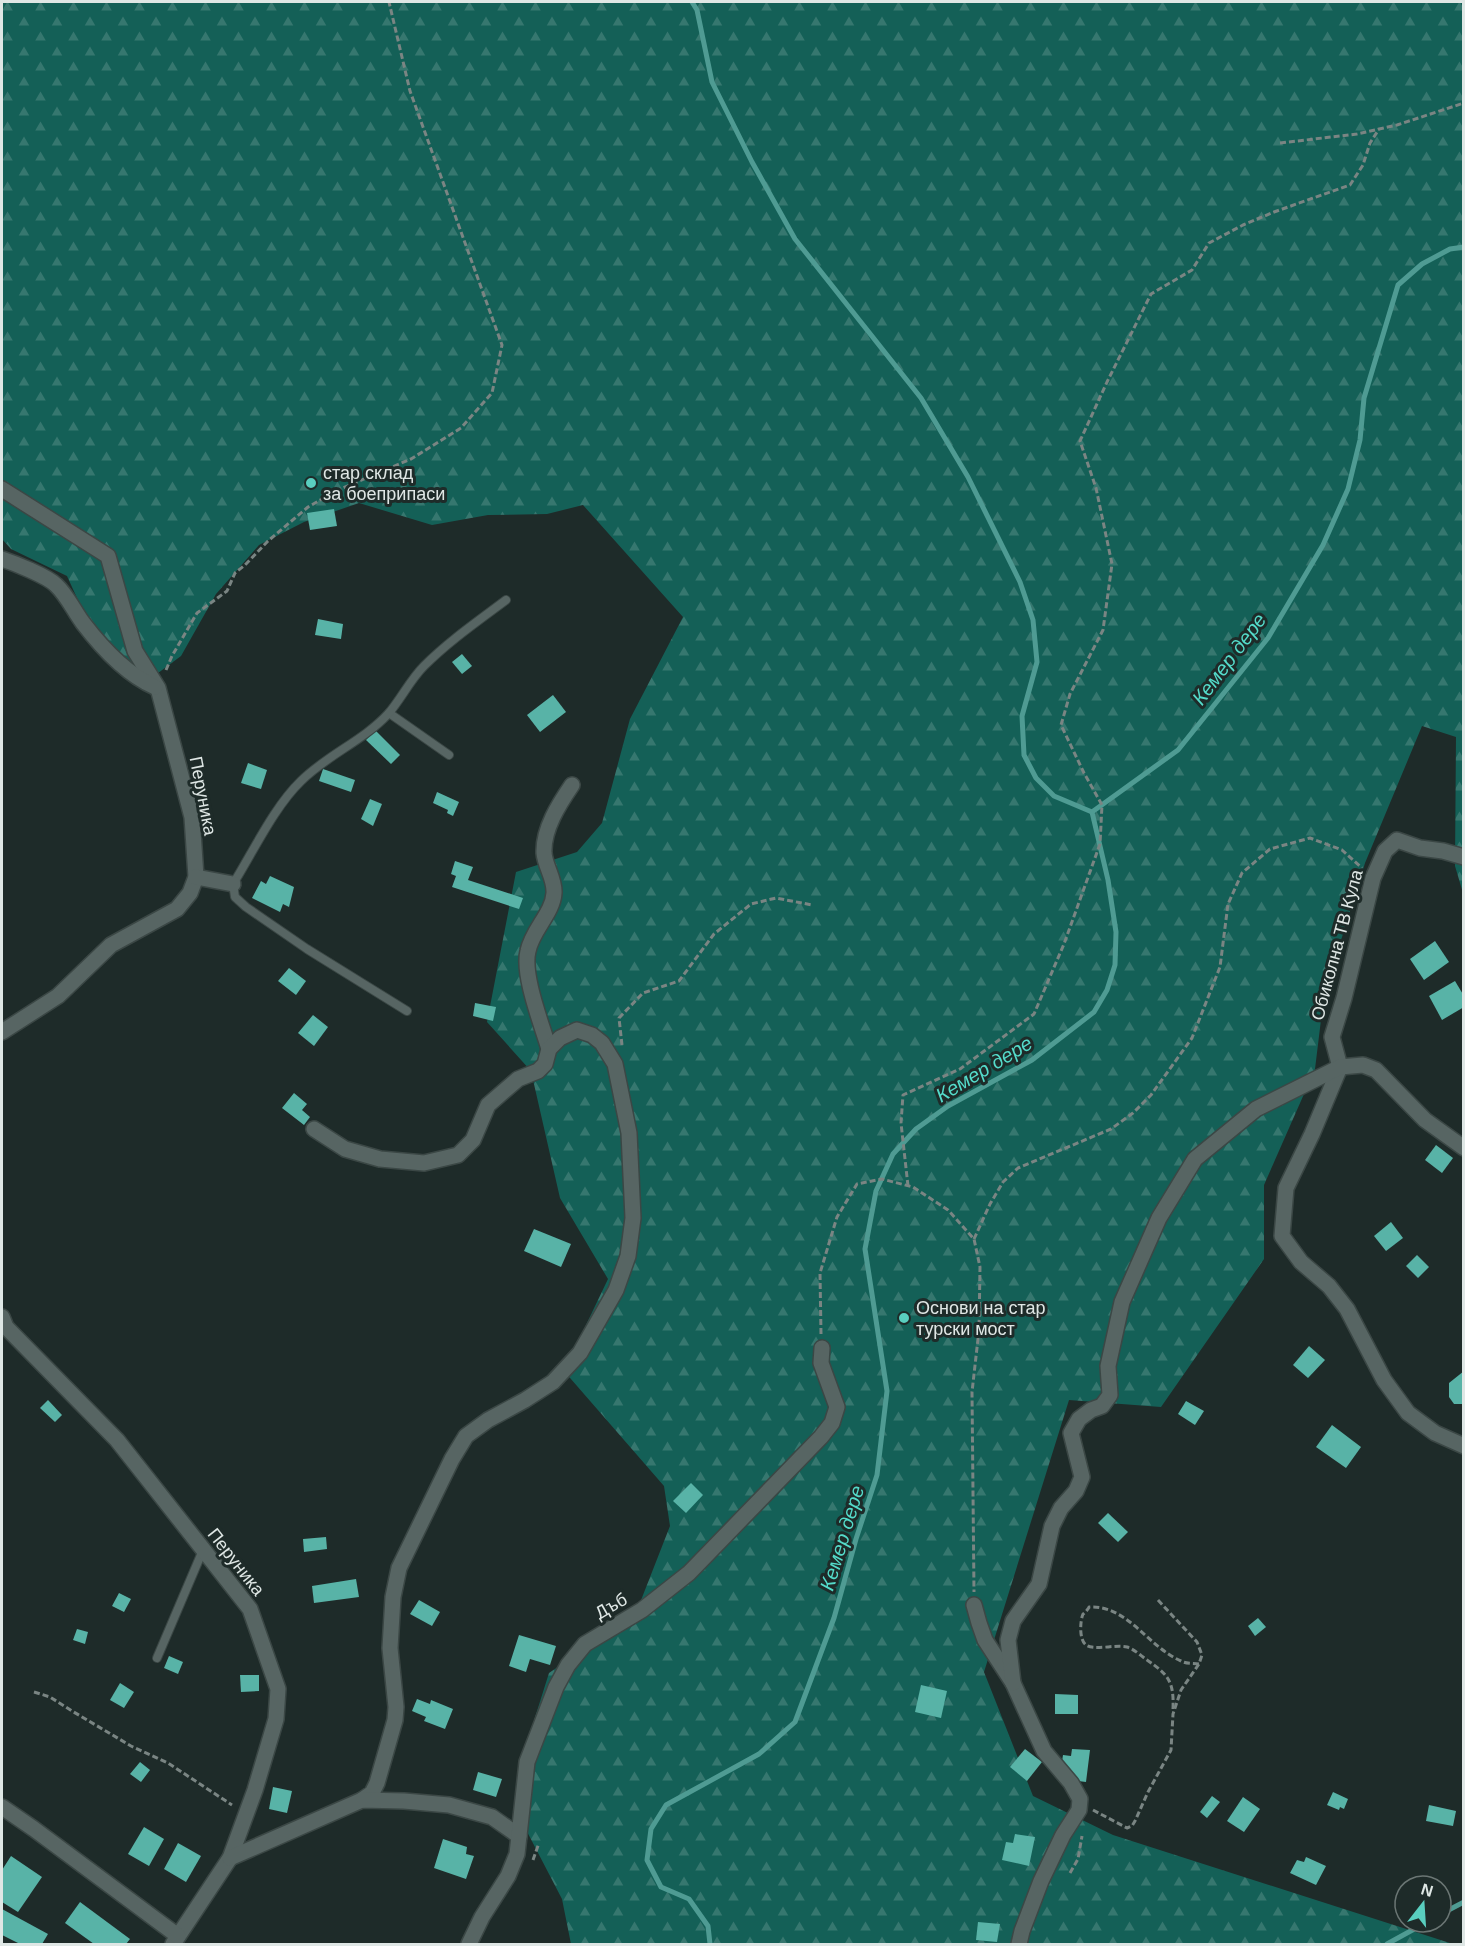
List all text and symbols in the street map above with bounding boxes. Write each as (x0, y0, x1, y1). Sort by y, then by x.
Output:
place label: стар склад за боеприпаси (323, 463, 445, 504)
marker: стар склад за боеприпаси (304, 476, 318, 490)
water label: Кемер дере (1188, 609, 1270, 709)
street label: Перуника (186, 755, 221, 838)
street label: Обиколна ТВ Кула (1307, 867, 1367, 1023)
water label: Кемер дере (932, 1032, 1036, 1106)
place label: Основи на стар турски мост (916, 1298, 1046, 1339)
marker: Основи на стар турски мост (897, 1311, 911, 1325)
water label: Кемер дере (816, 1483, 868, 1593)
street label: Перуника (203, 1524, 269, 1600)
street label: Дъб (591, 1589, 631, 1623)
north arrow (1393, 1874, 1453, 1934)
text: N (1419, 1880, 1435, 1900)

